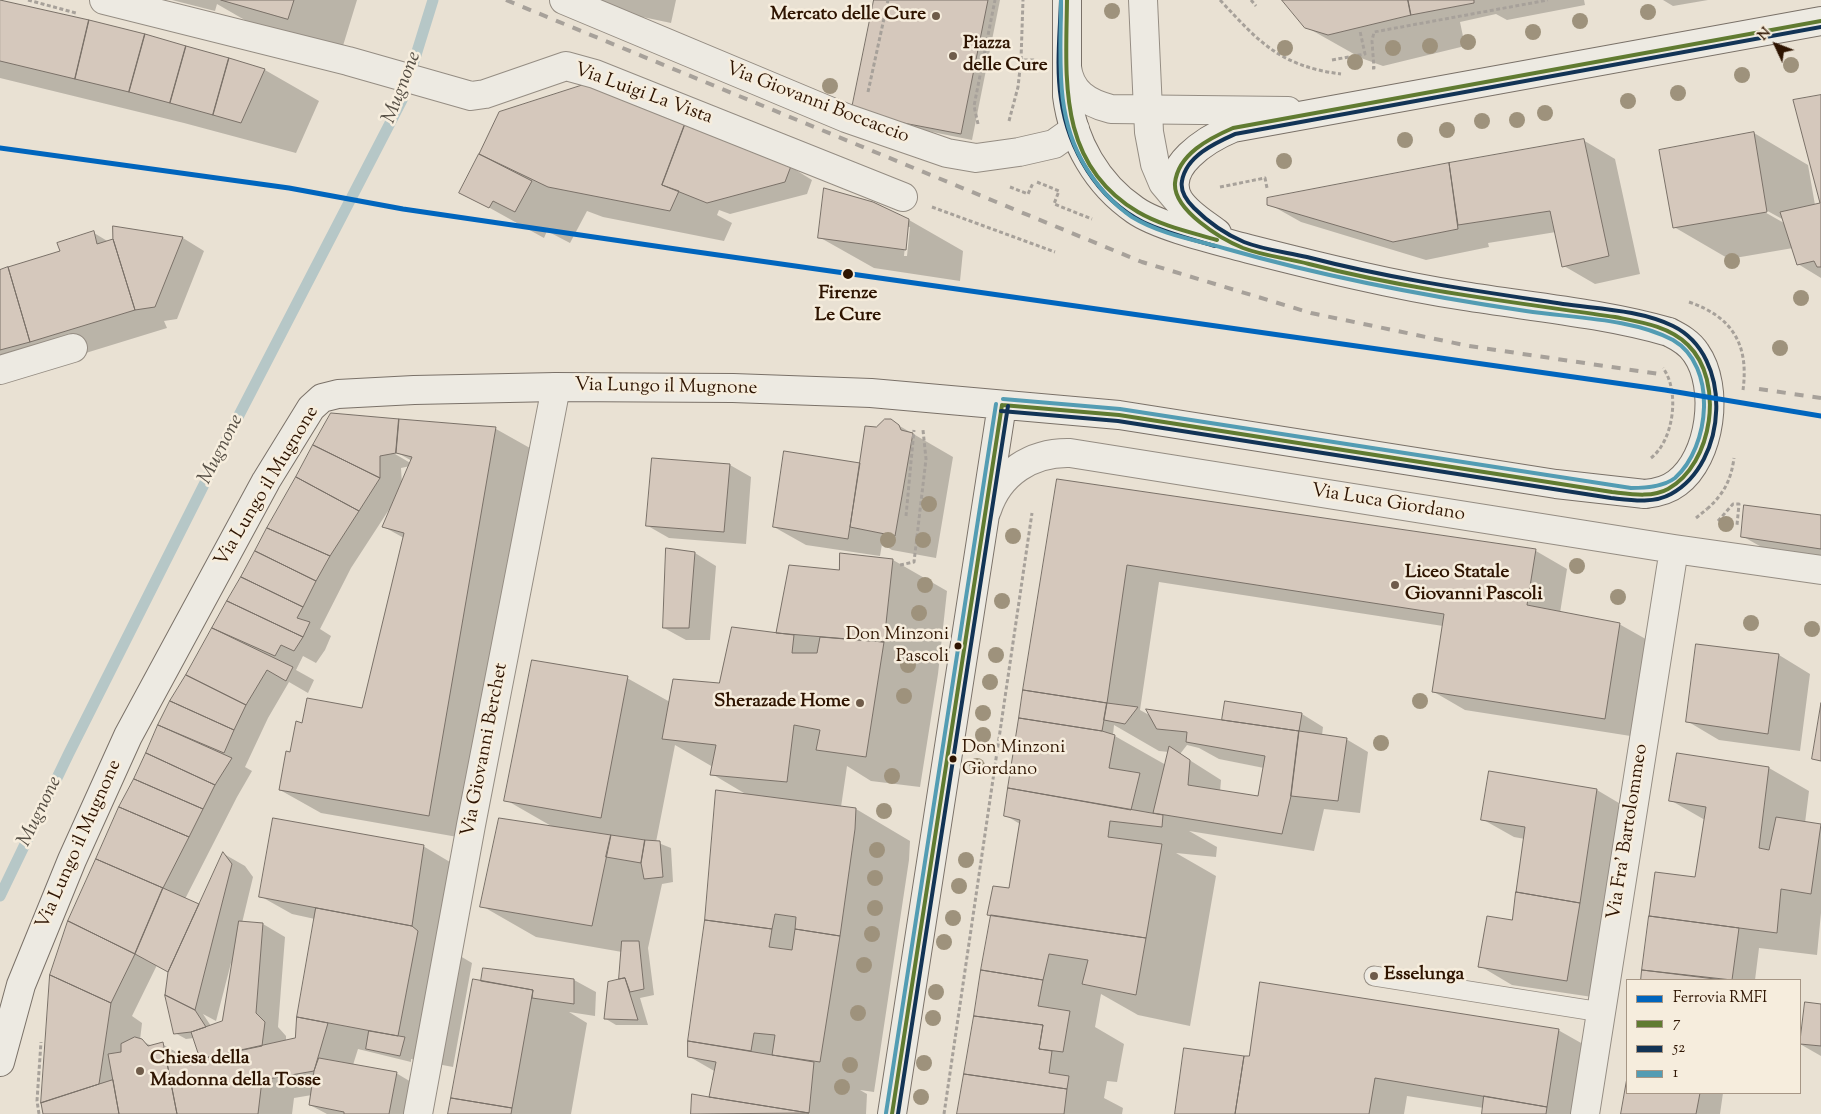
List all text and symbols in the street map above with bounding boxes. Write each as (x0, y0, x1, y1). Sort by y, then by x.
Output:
place label: Mercato delle Cure (770, 5, 926, 27)
marker: Mercato delle Cure (930, 10, 942, 22)
north arrow (1751, 20, 1801, 70)
text: N (1754, 24, 1776, 46)
place label: Piazza delle Cure (963, 34, 1048, 78)
water label: Mugnone (378, 49, 428, 127)
marker: Piazza delle Cure (947, 50, 959, 62)
street label: Via Giovanni Boccaccio (722, 58, 912, 150)
street label: Via Luigi La Vista (571, 59, 715, 131)
marker: Firenze Le Cure (841, 267, 855, 281)
place label: Firenze Le Cure (815, 284, 881, 328)
street label: Via Lungo il Mugnone (574, 375, 758, 401)
street label: Via Lungo il Mugnone (211, 403, 325, 571)
water label: Mugnone (194, 411, 250, 489)
street label: Via Luca Giordano (1309, 481, 1467, 527)
place label: Liceo Statale Giovanni Pascoli (1405, 563, 1543, 607)
marker: Liceo Statale Giovanni Pascoli (1389, 579, 1401, 591)
place label: Don Minzoni Pascoli (846, 625, 949, 668)
marker: Don Minzoni Pascoli (953, 641, 963, 651)
street label: Via Giovanni Berchet (458, 661, 514, 839)
place label: Sherazade Home (714, 692, 850, 714)
marker: Sherazade Home (854, 697, 866, 709)
place label: Don Minzoni Giordano (962, 738, 1065, 781)
street label: Via Fra' Bartolommeo (1604, 742, 1654, 922)
marker: Don Minzoni Giordano (948, 754, 958, 764)
street label: Via Lungo il Mugnone (32, 757, 128, 933)
water label: Mugnone (14, 773, 68, 851)
place label: Esselunga (1384, 965, 1464, 987)
marker: Esselunga (1368, 970, 1380, 982)
legend (1626, 979, 1801, 1094)
text: Ferrovia RMFI (1673, 988, 1767, 1009)
text: 7 (1673, 1013, 1681, 1034)
text: 52 (1673, 1038, 1685, 1059)
place label: Chiesa della Madonna della Tosse (150, 1049, 321, 1093)
text: 1 (1673, 1063, 1678, 1084)
marker: Chiesa della Madonna della Tosse (134, 1065, 146, 1077)

